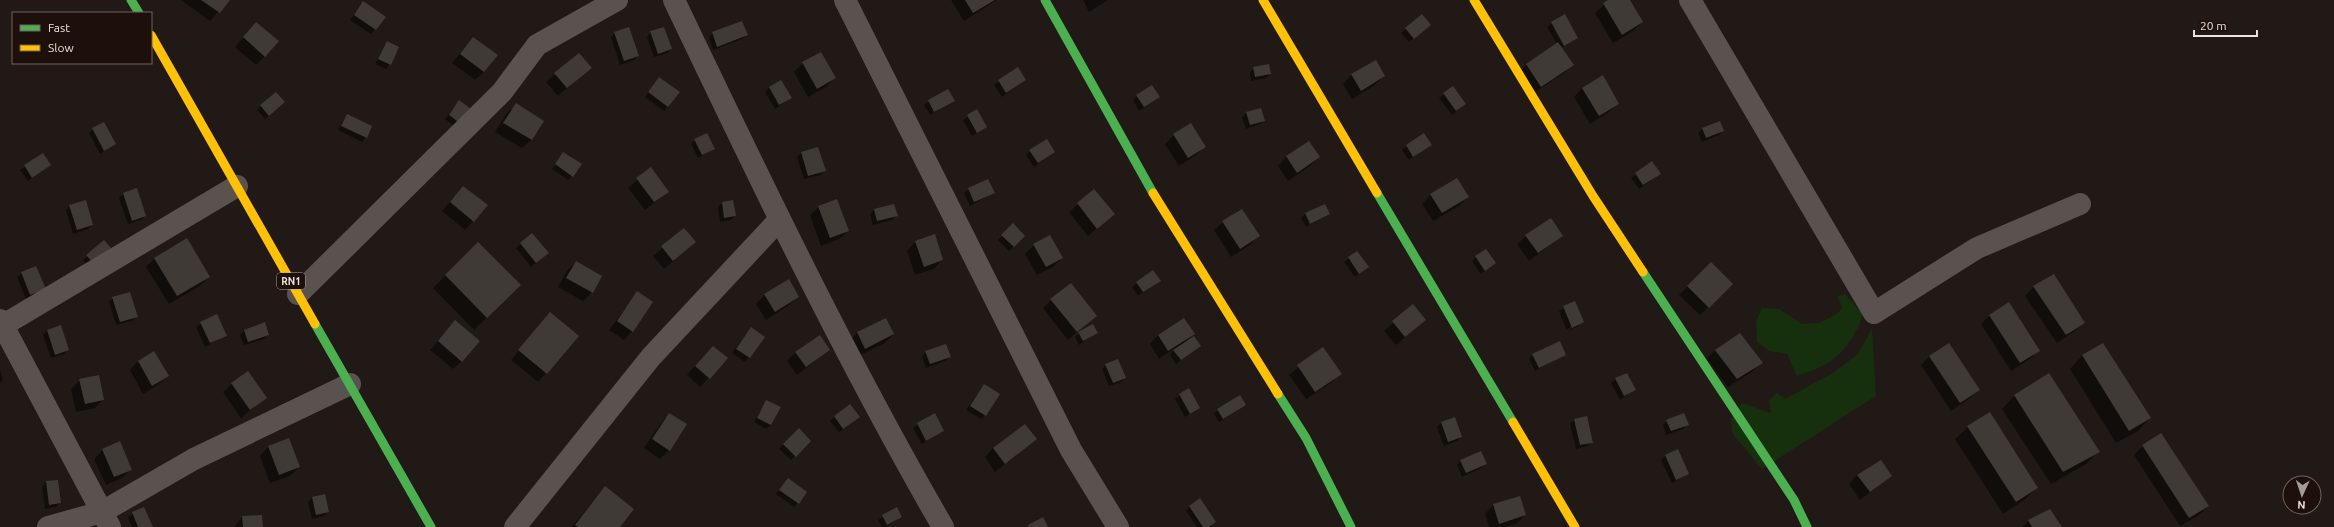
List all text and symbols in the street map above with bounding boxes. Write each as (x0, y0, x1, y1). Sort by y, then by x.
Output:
legend (12, 12, 152, 64)
scale bar (2194, 12, 2257, 38)
text: 20 m (2200, 19, 2227, 32)
text: Fast (48, 21, 70, 34)
text: Slow (48, 41, 74, 54)
road number: RN1 (277, 273, 305, 289)
north arrow (2282, 475, 2322, 515)
text: N (2297, 499, 2306, 511)

